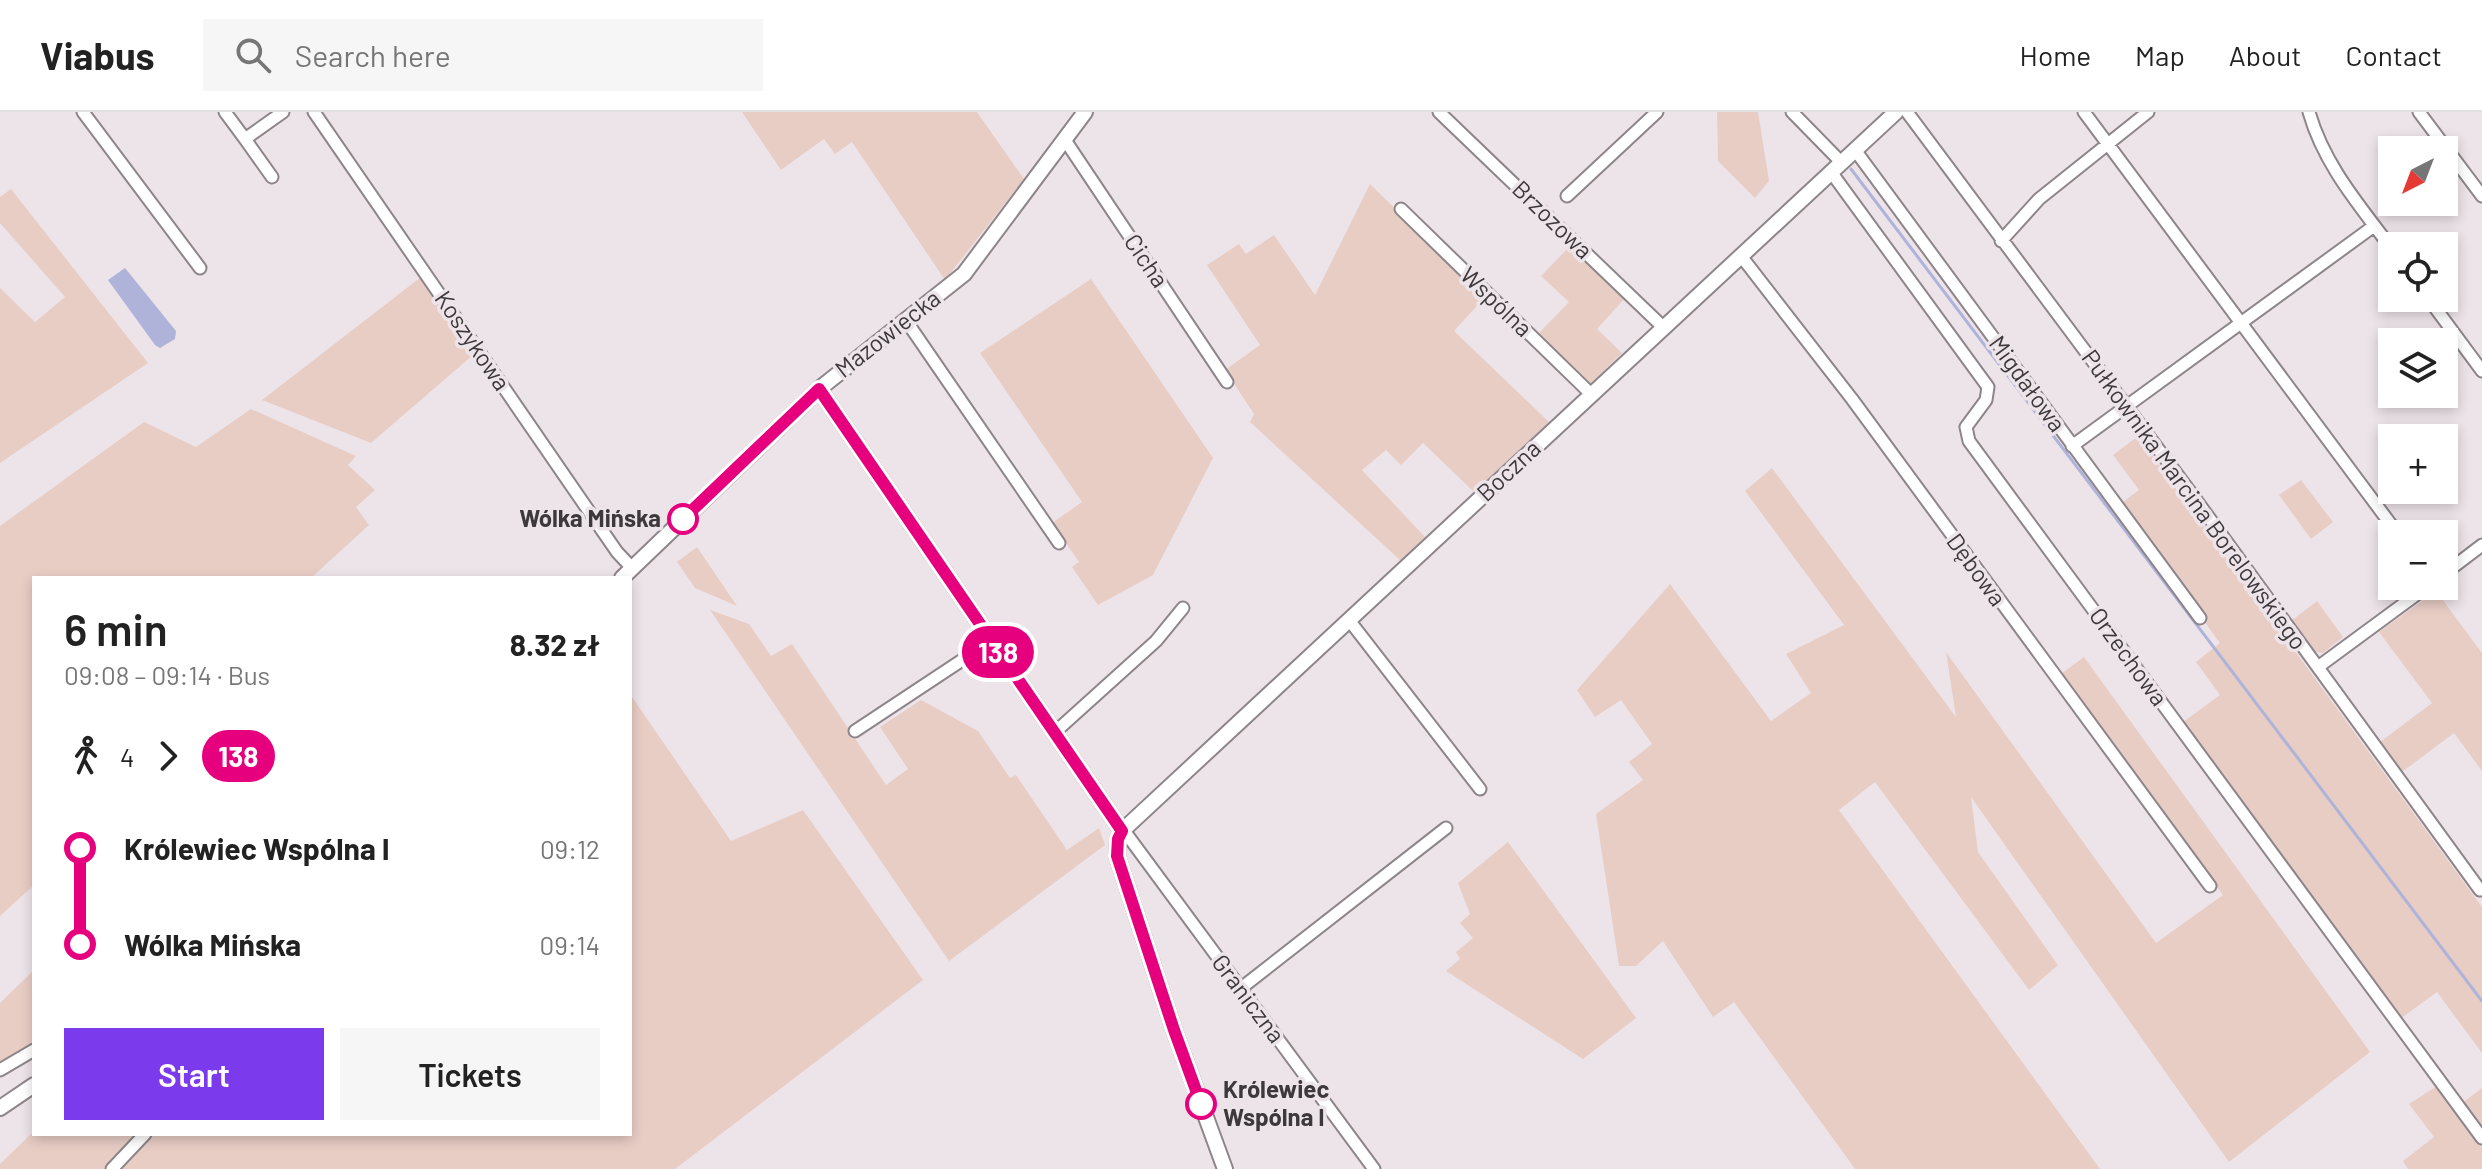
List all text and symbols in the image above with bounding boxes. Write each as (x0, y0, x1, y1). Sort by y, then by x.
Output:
search box (203, 19, 763, 91)
text: Viabus (40, 32, 155, 78)
icon: search (231, 33, 275, 77)
text: Search here (295, 37, 451, 73)
text: Home (2020, 38, 2091, 72)
text: Map (2135, 38, 2185, 72)
text: About (2229, 38, 2301, 72)
text: Contact (2345, 38, 2442, 72)
north arrow (2378, 136, 2458, 216)
map controls (2378, 136, 2458, 600)
street label: Brzozowa (1507, 174, 1599, 264)
street label: Cicha (1119, 228, 1176, 292)
button: locate (2378, 232, 2458, 312)
street label: Wspólna (1455, 260, 1539, 342)
street label: Mazowiecka (829, 283, 945, 383)
street label: Koszykowa (429, 285, 517, 396)
button: layers (2378, 328, 2458, 408)
street label: Migdałowa (1984, 329, 2073, 437)
street label: Pułkownika Marcina Borelowskiego (2077, 343, 2314, 655)
button: + (2378, 424, 2458, 504)
street label: Boczna (1470, 433, 1546, 507)
place label: Wólka Mińska (519, 503, 661, 532)
marker: Wólka Mińska (668, 504, 698, 534)
button: − (2378, 520, 2458, 600)
street label: Dębowa (1941, 527, 2013, 611)
street label: Orzechowa (2084, 601, 2175, 711)
text: 6 min (64, 602, 168, 655)
text: 8.32 zł (510, 626, 600, 662)
line badge: 138 (952, 626, 1044, 678)
text: 138 (978, 635, 1018, 669)
text: 09:08 – 09:14 · Bus (64, 659, 270, 690)
icon: walk (64, 734, 108, 778)
icon: forward (146, 734, 190, 778)
text: 138 (218, 739, 259, 773)
text: 4 (120, 741, 134, 772)
text: Królewiec Wspólna I (124, 830, 390, 866)
text: 09:12 (540, 833, 600, 864)
text: Wólka Mińska (124, 926, 301, 962)
text: 09:14 (540, 929, 600, 960)
street label: Graniczna (1207, 948, 1292, 1048)
button: Start (64, 1028, 324, 1120)
button: Tickets (340, 1028, 600, 1120)
place label: Królewiec Wspólna I (1223, 1074, 1329, 1131)
marker: Królewiec Wspólna I (1186, 1089, 1216, 1119)

